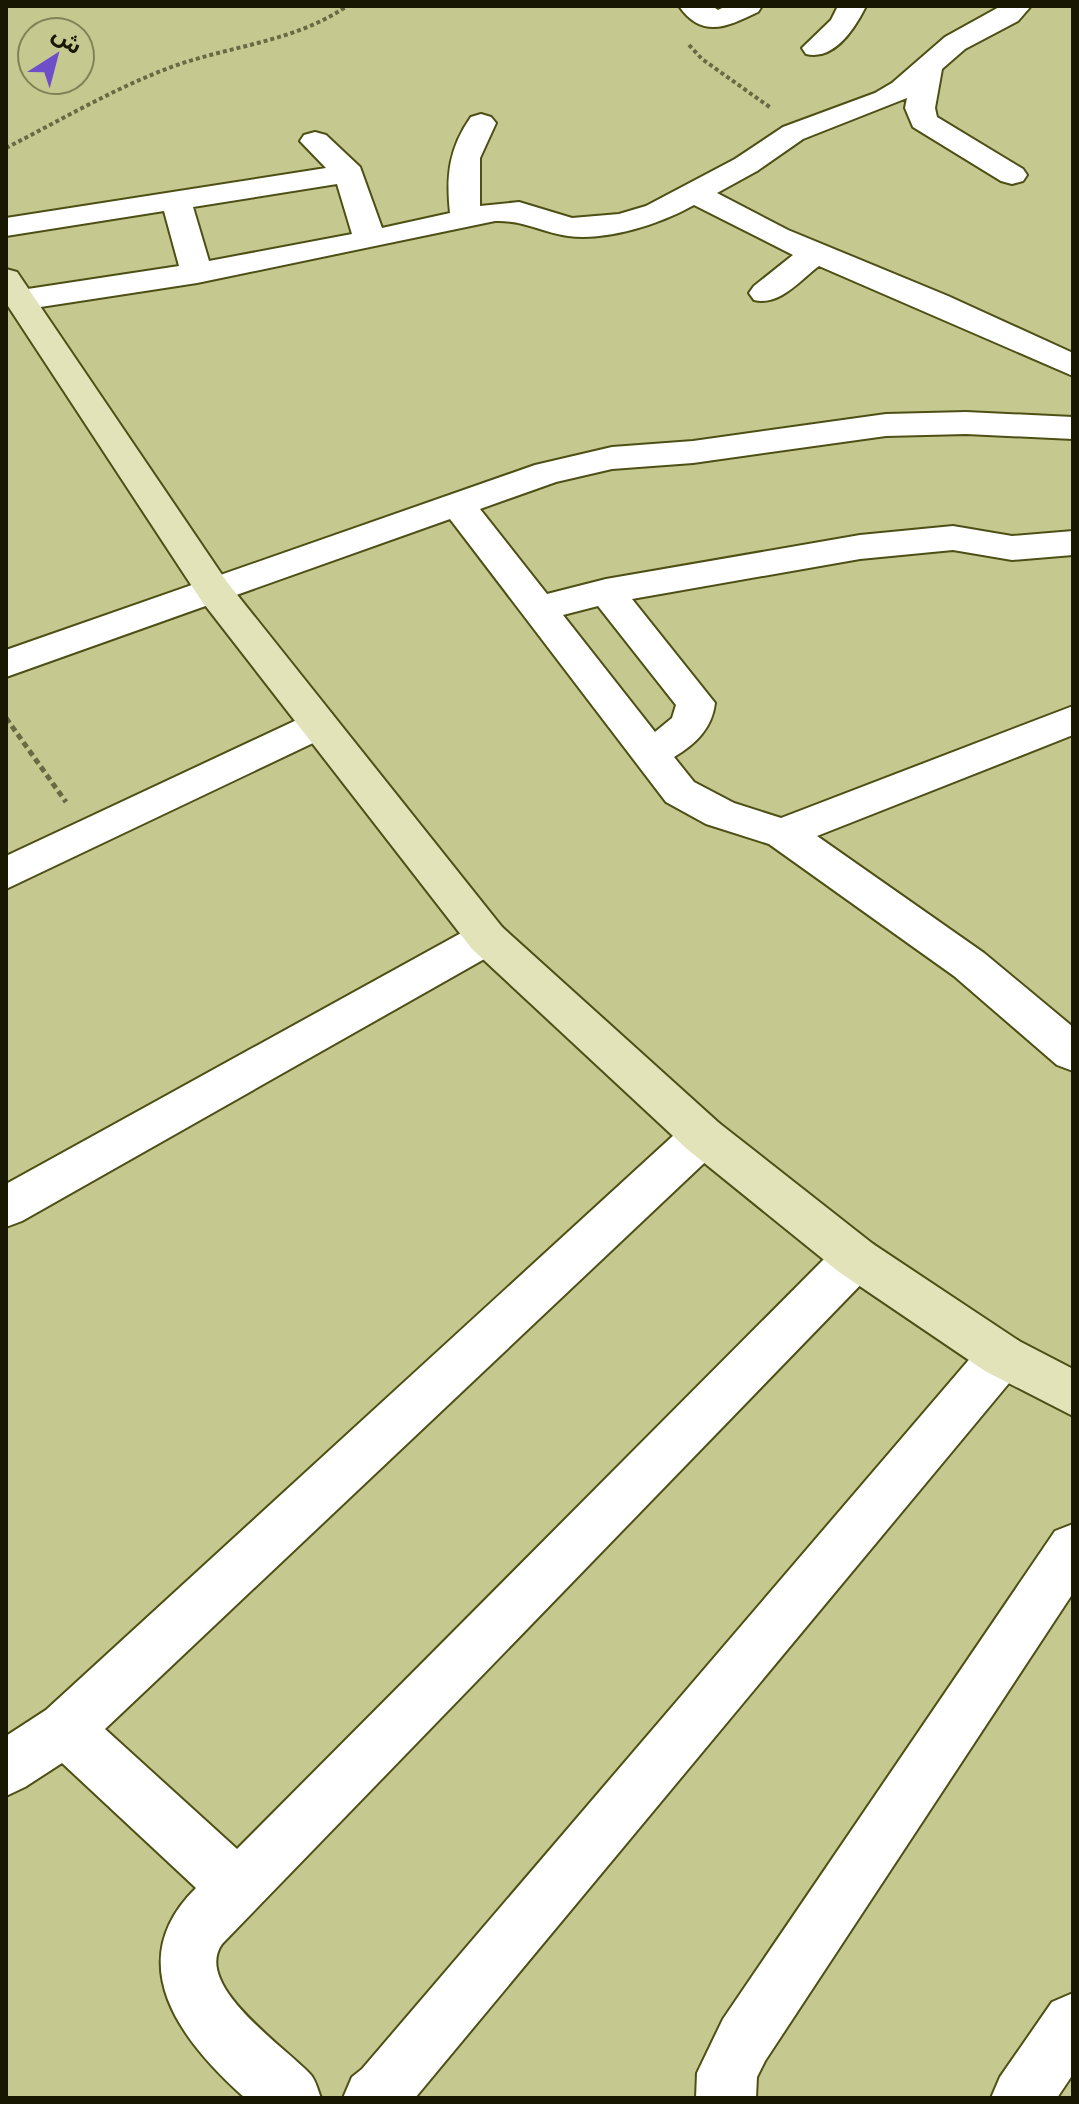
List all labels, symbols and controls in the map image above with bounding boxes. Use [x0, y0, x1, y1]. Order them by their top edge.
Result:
north arrow [16, 16, 96, 96]
text: ش [47, 20, 88, 60]

